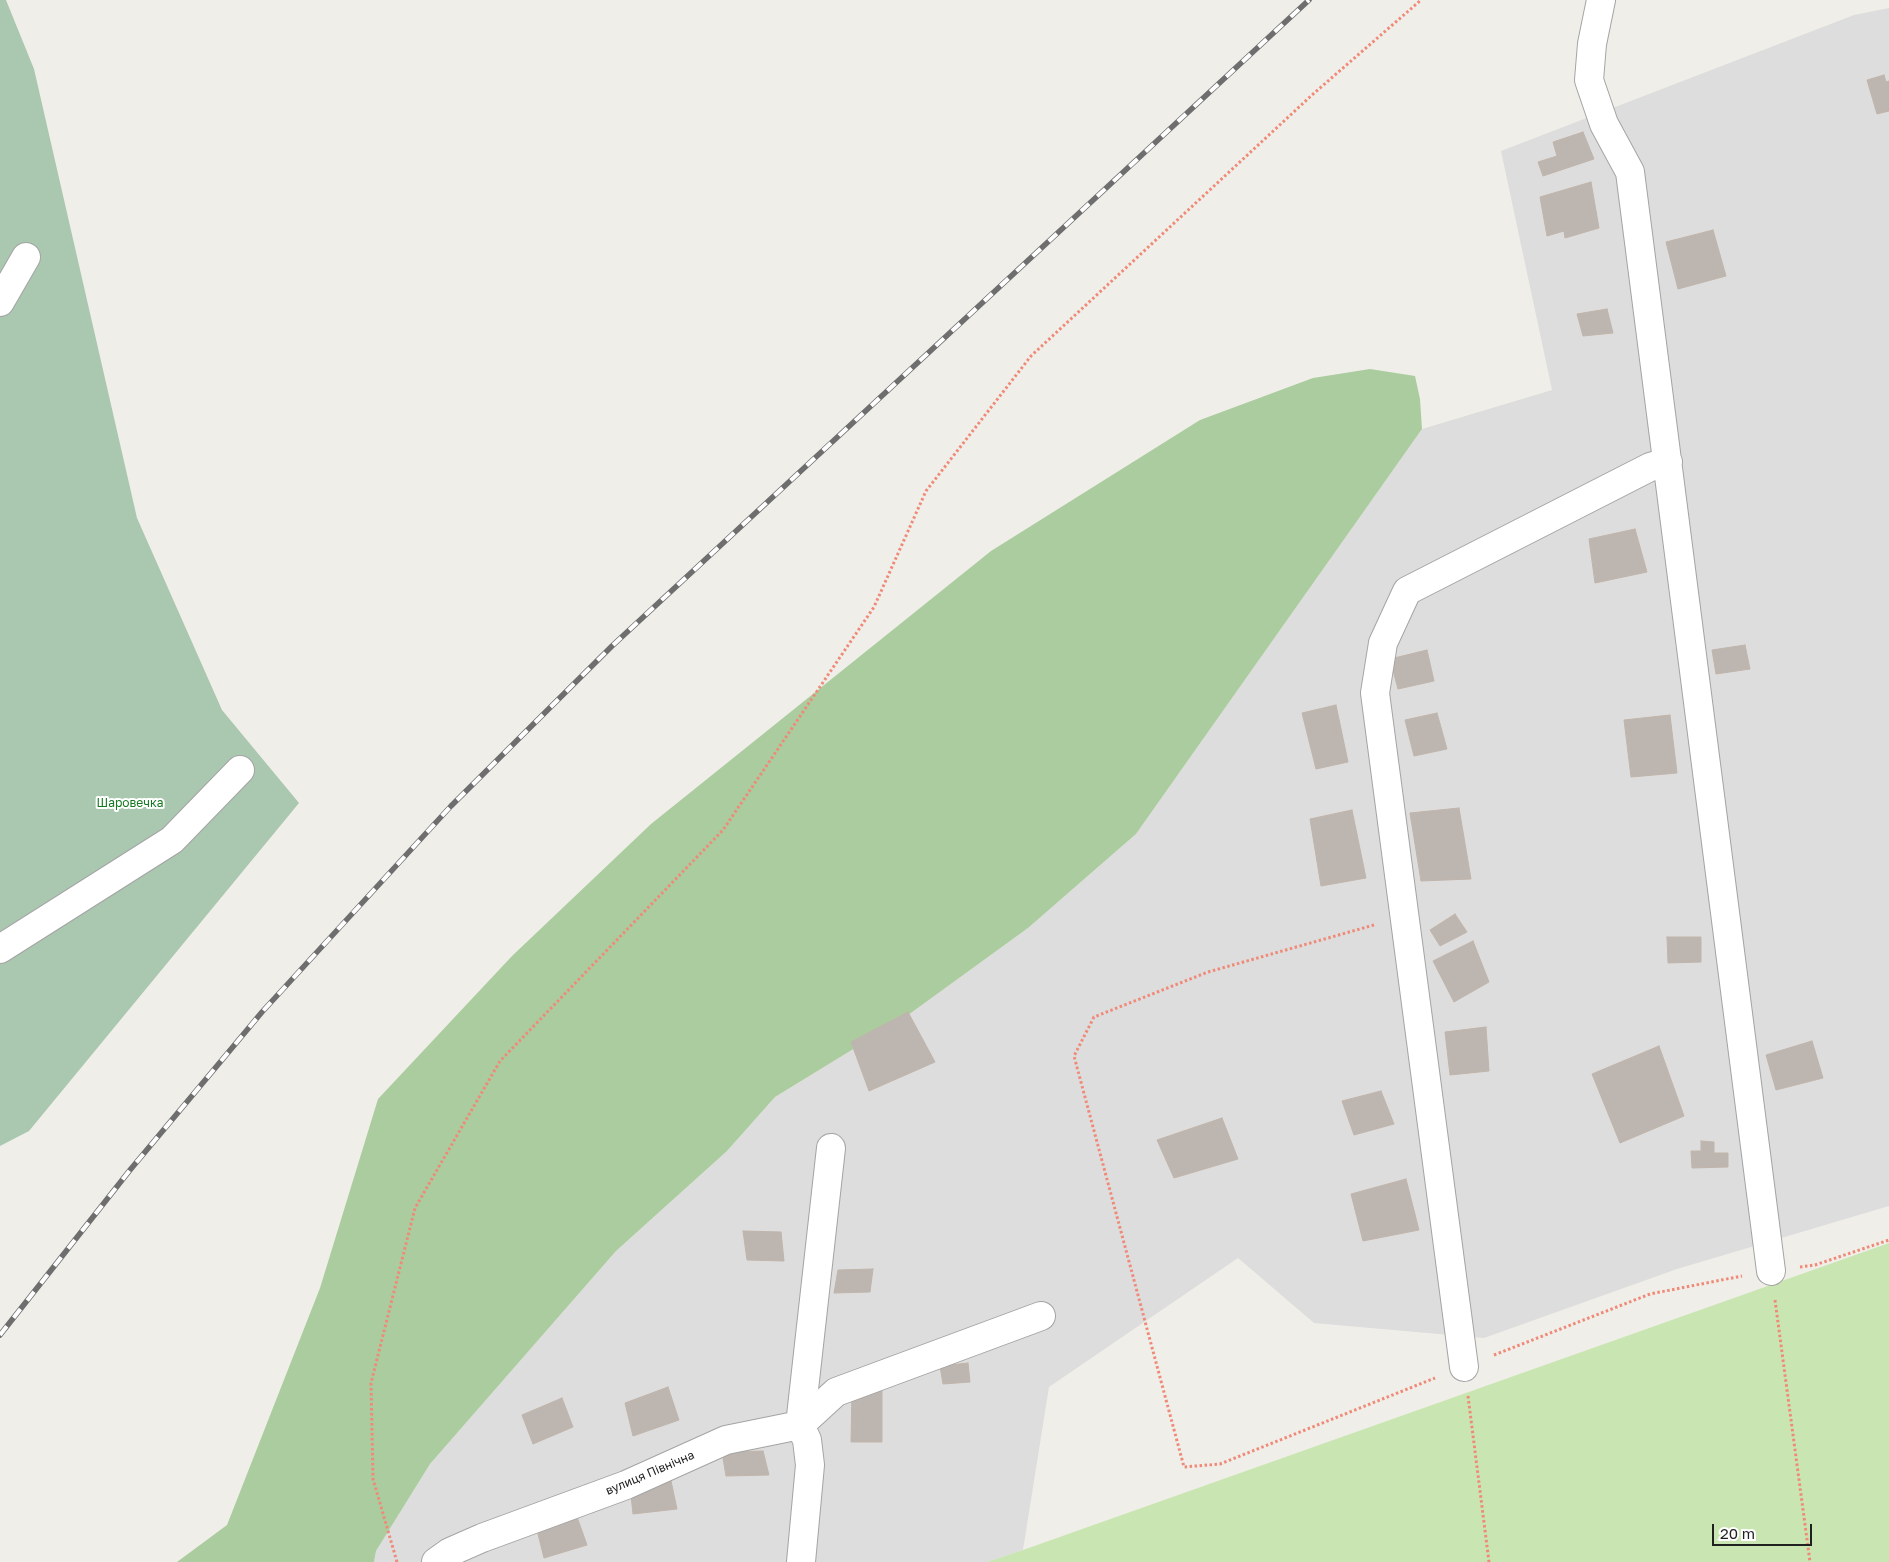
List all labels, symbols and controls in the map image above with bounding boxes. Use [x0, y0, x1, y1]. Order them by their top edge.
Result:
park label: Шаровечка [97, 796, 163, 810]
street label: вулиця Північна [603, 1448, 697, 1498]
scale bar [1714, 1514, 1814, 1546]
text: 20 m [1720, 1524, 1755, 1542]

